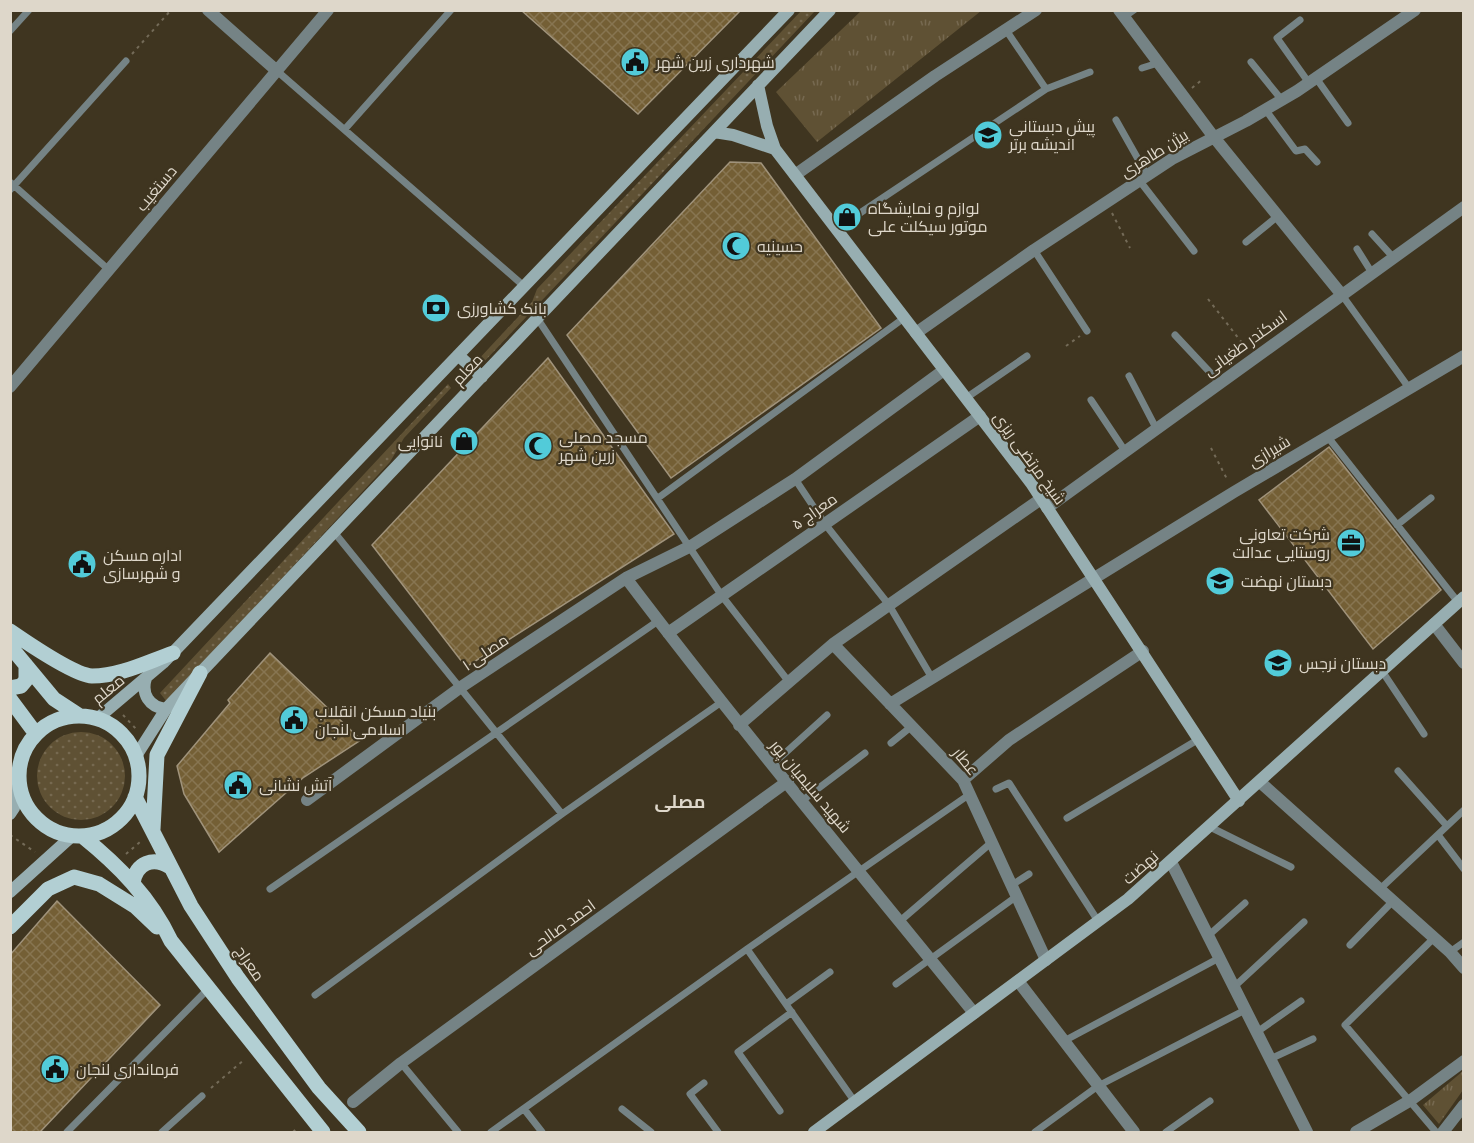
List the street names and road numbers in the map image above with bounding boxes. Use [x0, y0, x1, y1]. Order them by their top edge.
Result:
street label: بیژن طاهری [1117, 125, 1192, 183]
street label: دستغیب [132, 162, 181, 215]
street label: اسکندر طغیانی [1200, 307, 1292, 381]
street label: معلم [448, 350, 488, 390]
street label: شیخ مرتضی ریزی [988, 408, 1070, 510]
street label: شیرازی [1245, 432, 1294, 472]
street label: معراج ۵ [788, 489, 842, 536]
street label: مصلی ۱ [459, 630, 513, 676]
street label: معلم [88, 671, 130, 710]
street label: شهید سلیمیان پور [764, 735, 855, 838]
street label: عطار [948, 743, 983, 779]
street label: نهضت [1118, 847, 1163, 889]
street label: احمد صالحی [521, 896, 600, 960]
street label: معراج [229, 942, 268, 986]

